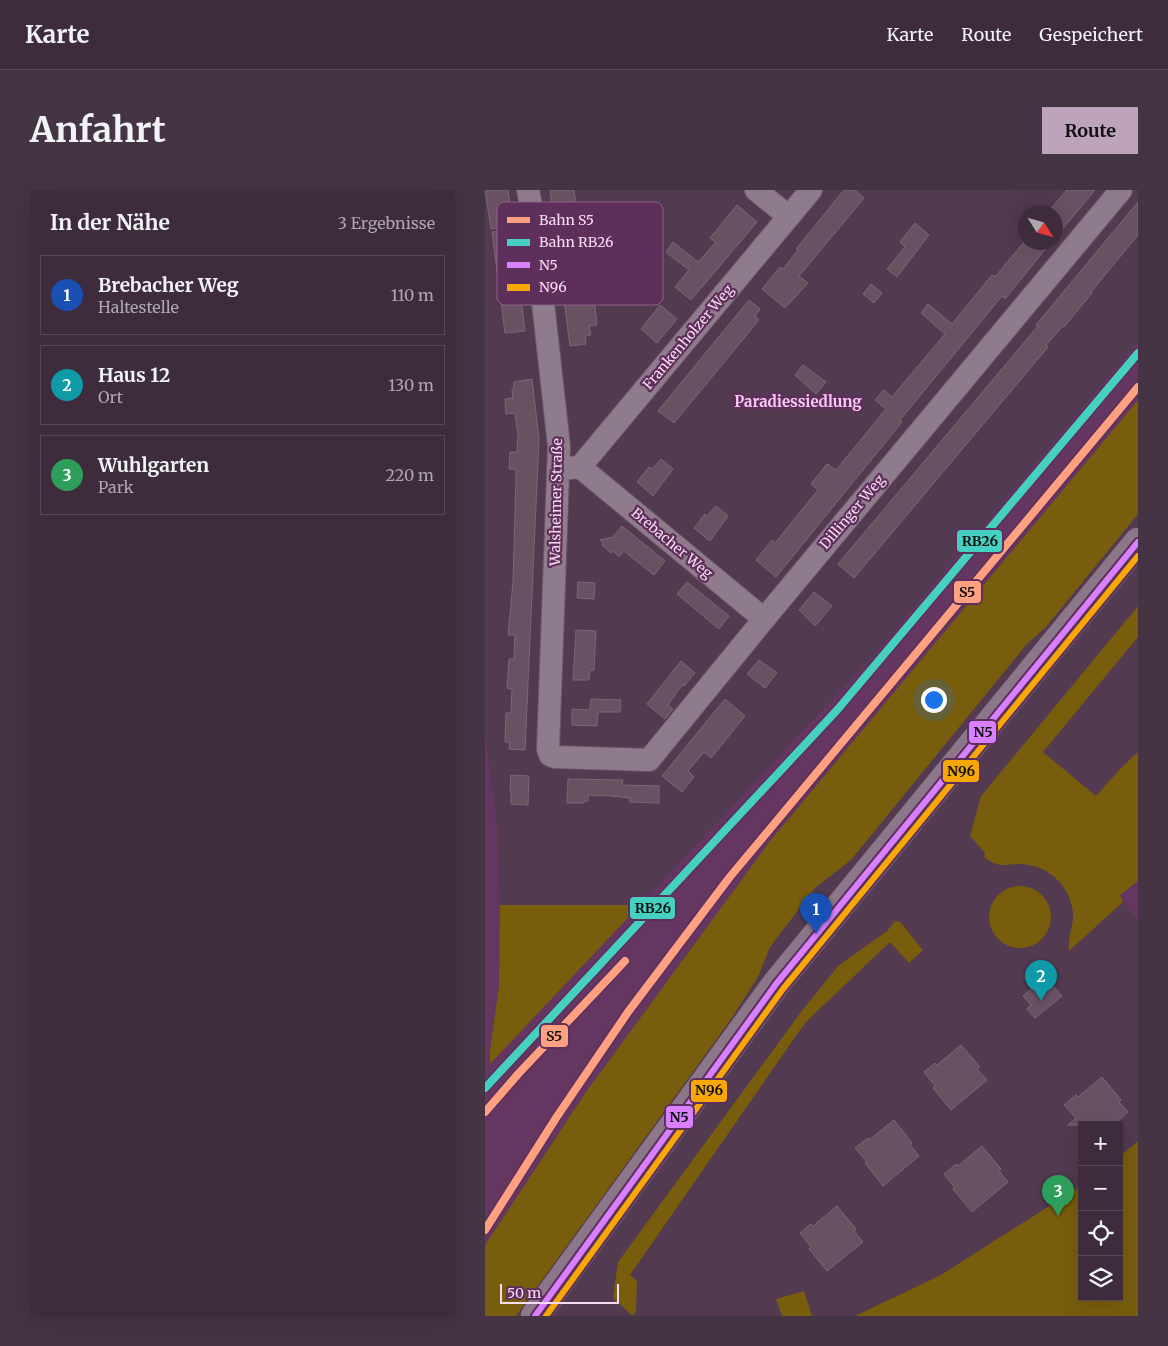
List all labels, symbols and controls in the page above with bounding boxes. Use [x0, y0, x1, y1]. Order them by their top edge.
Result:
text: Karte [25, 19, 90, 50]
text: Karte [887, 23, 933, 46]
text: Route [961, 23, 1011, 46]
text: Gespeichert [1039, 23, 1143, 46]
button: Route [1042, 107, 1138, 154]
text: Anfahrt [30, 108, 166, 152]
legend [497, 202, 663, 305]
north arrow [1018, 205, 1063, 250]
text: In der Nähe [50, 209, 170, 236]
text: Bahn S5 [539, 211, 594, 229]
text: 3 Ergebnisse [338, 213, 435, 233]
text: Bahn RB26 [539, 233, 614, 251]
text: N5 [539, 256, 558, 274]
text: Brebacher Weg [98, 273, 239, 297]
text: N96 [539, 278, 567, 296]
street label: Frankenholzer Weg [639, 280, 737, 393]
text: 1 [63, 285, 71, 305]
text: 110 m [391, 285, 434, 305]
text: Haltestelle [98, 297, 179, 317]
text: Haus 12 [98, 363, 170, 387]
text: 2 [62, 375, 72, 395]
text: 130 m [388, 375, 434, 395]
text: Ort [98, 387, 123, 407]
district label: Paradiessiedlung [734, 392, 862, 411]
street label: Walsheimer Straße [546, 438, 566, 567]
text: Wuhlgarten [98, 453, 209, 477]
text: 3 [62, 465, 72, 485]
text: 220 m [386, 465, 434, 485]
street label: Dillinger Weg [816, 471, 889, 553]
text: Park [98, 477, 134, 497]
street label: Brebacher Weg [628, 504, 717, 583]
line badge: RB26 [956, 529, 1003, 553]
text: RB26 [962, 532, 999, 550]
line badge: S5 [953, 580, 982, 604]
text: S5 [959, 583, 975, 601]
your location [921, 687, 947, 713]
line badge: N5 [968, 720, 997, 744]
text: N5 [973, 723, 993, 741]
line badge: N96 [942, 759, 980, 783]
text: N96 [947, 762, 976, 780]
pin: 1 [800, 893, 832, 934]
line badge: RB26 [629, 896, 676, 920]
text: RB26 [635, 899, 672, 917]
pin: 2 [1025, 960, 1057, 1001]
line badge: S5 [540, 1024, 569, 1048]
text: S5 [546, 1027, 562, 1045]
line badge: N96 [690, 1079, 728, 1103]
text: N96 [695, 1081, 724, 1099]
line badge: N5 [665, 1105, 694, 1129]
text: N5 [669, 1108, 689, 1126]
map controls [1078, 1121, 1123, 1301]
button: + [1078, 1121, 1123, 1166]
button: − [1078, 1166, 1123, 1211]
pin: 3 [1042, 1175, 1074, 1216]
button: locate [1078, 1211, 1123, 1256]
button: layers [1078, 1256, 1123, 1301]
scale bar [500, 1281, 619, 1304]
text: 50 m [507, 1284, 541, 1302]

